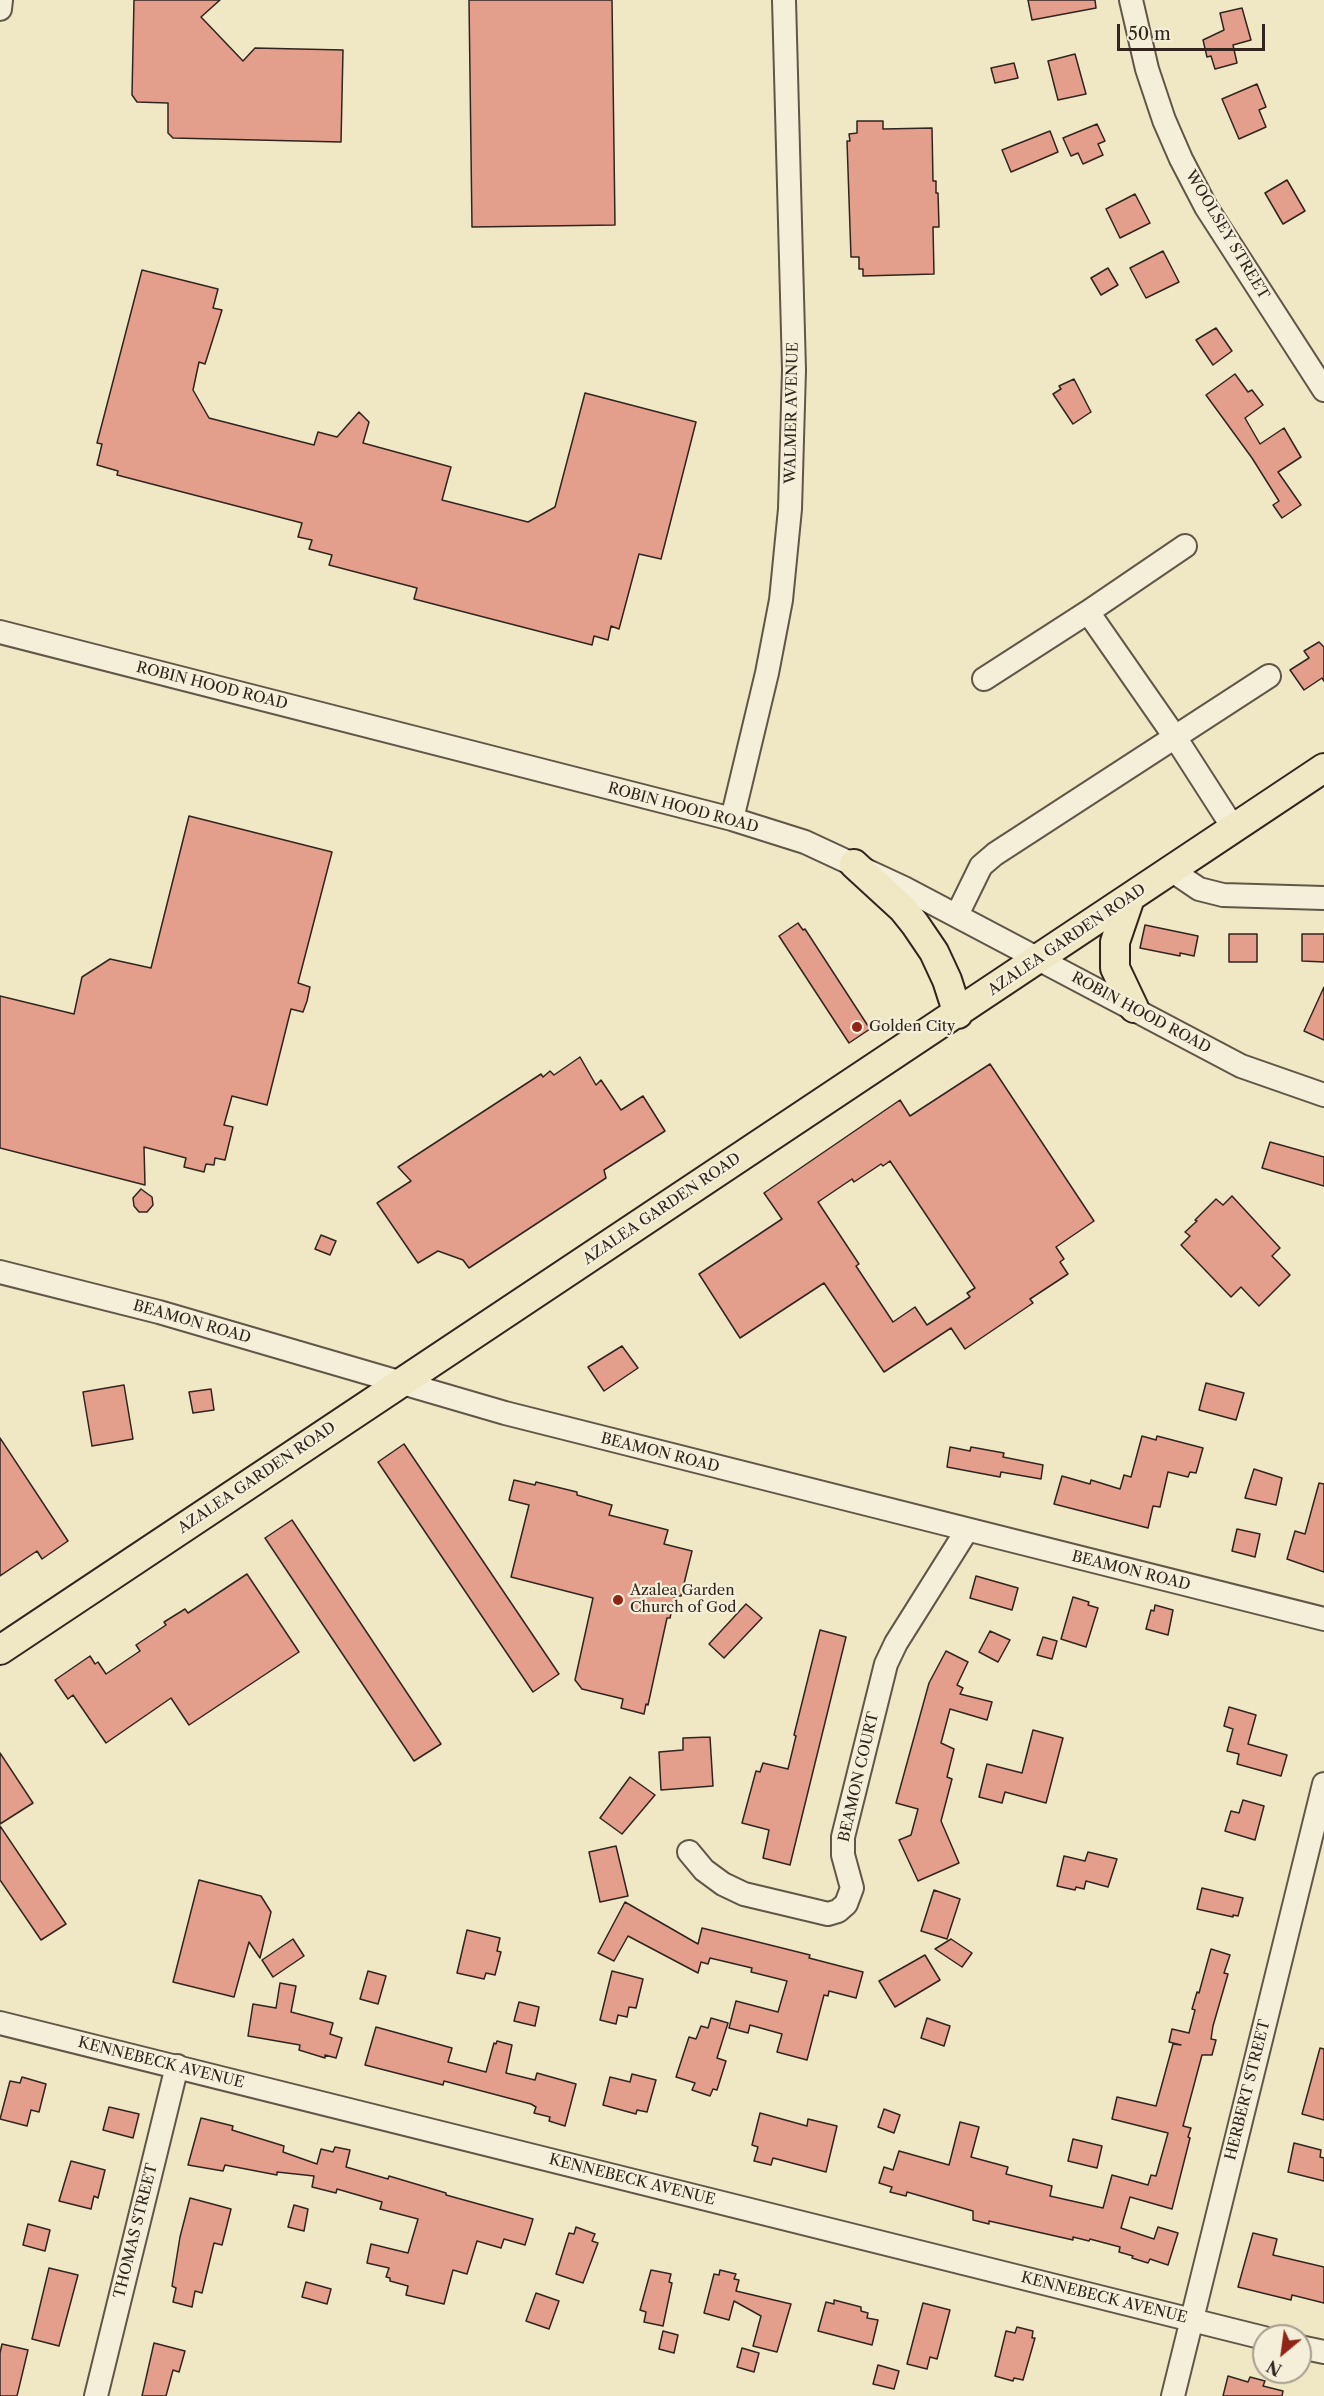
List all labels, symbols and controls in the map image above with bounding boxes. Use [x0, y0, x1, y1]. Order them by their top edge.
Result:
scale bar [1120, 12, 1268, 50]
text: 50 m [1128, 23, 1171, 45]
street label: WOOLSEY STREET [1181, 167, 1273, 303]
street label: WALMER AVENUE [782, 342, 802, 484]
street label: ROBIN HOOD ROAD [134, 658, 290, 714]
street label: ROBIN HOOD ROAD [606, 779, 760, 837]
street label: AZALEA GARDEN ROAD [985, 880, 1149, 1000]
street label: ROBIN HOOD ROAD [1068, 969, 1214, 1057]
place label: Golden City [869, 1018, 955, 1036]
marker: Golden City [850, 1020, 864, 1034]
street label: AZALEA GARDEN ROAD [580, 1149, 744, 1269]
street label: BEAMON ROAD [131, 1297, 253, 1347]
street label: AZALEA GARDEN ROAD [175, 1418, 339, 1538]
street label: BEAMON ROAD [599, 1430, 721, 1476]
street label: BEAMON ROAD [1070, 1548, 1192, 1594]
place label: Azalea Garden Church of God [630, 1582, 736, 1617]
marker: Azalea Garden Church of God [611, 1593, 625, 1607]
street label: BEAMON COURT [835, 1710, 883, 1844]
street label: HERBERT STREET [1222, 2018, 1274, 2162]
street label: KENNEBECK AVENUE [76, 2034, 246, 2092]
street label: KENNEBECK AVENUE [547, 2151, 717, 2209]
street label: THOMAS STREET [111, 2162, 161, 2300]
street label: KENNEBECK AVENUE [1019, 2269, 1189, 2327]
north arrow [1252, 2324, 1312, 2384]
text: N [1263, 2356, 1285, 2380]

